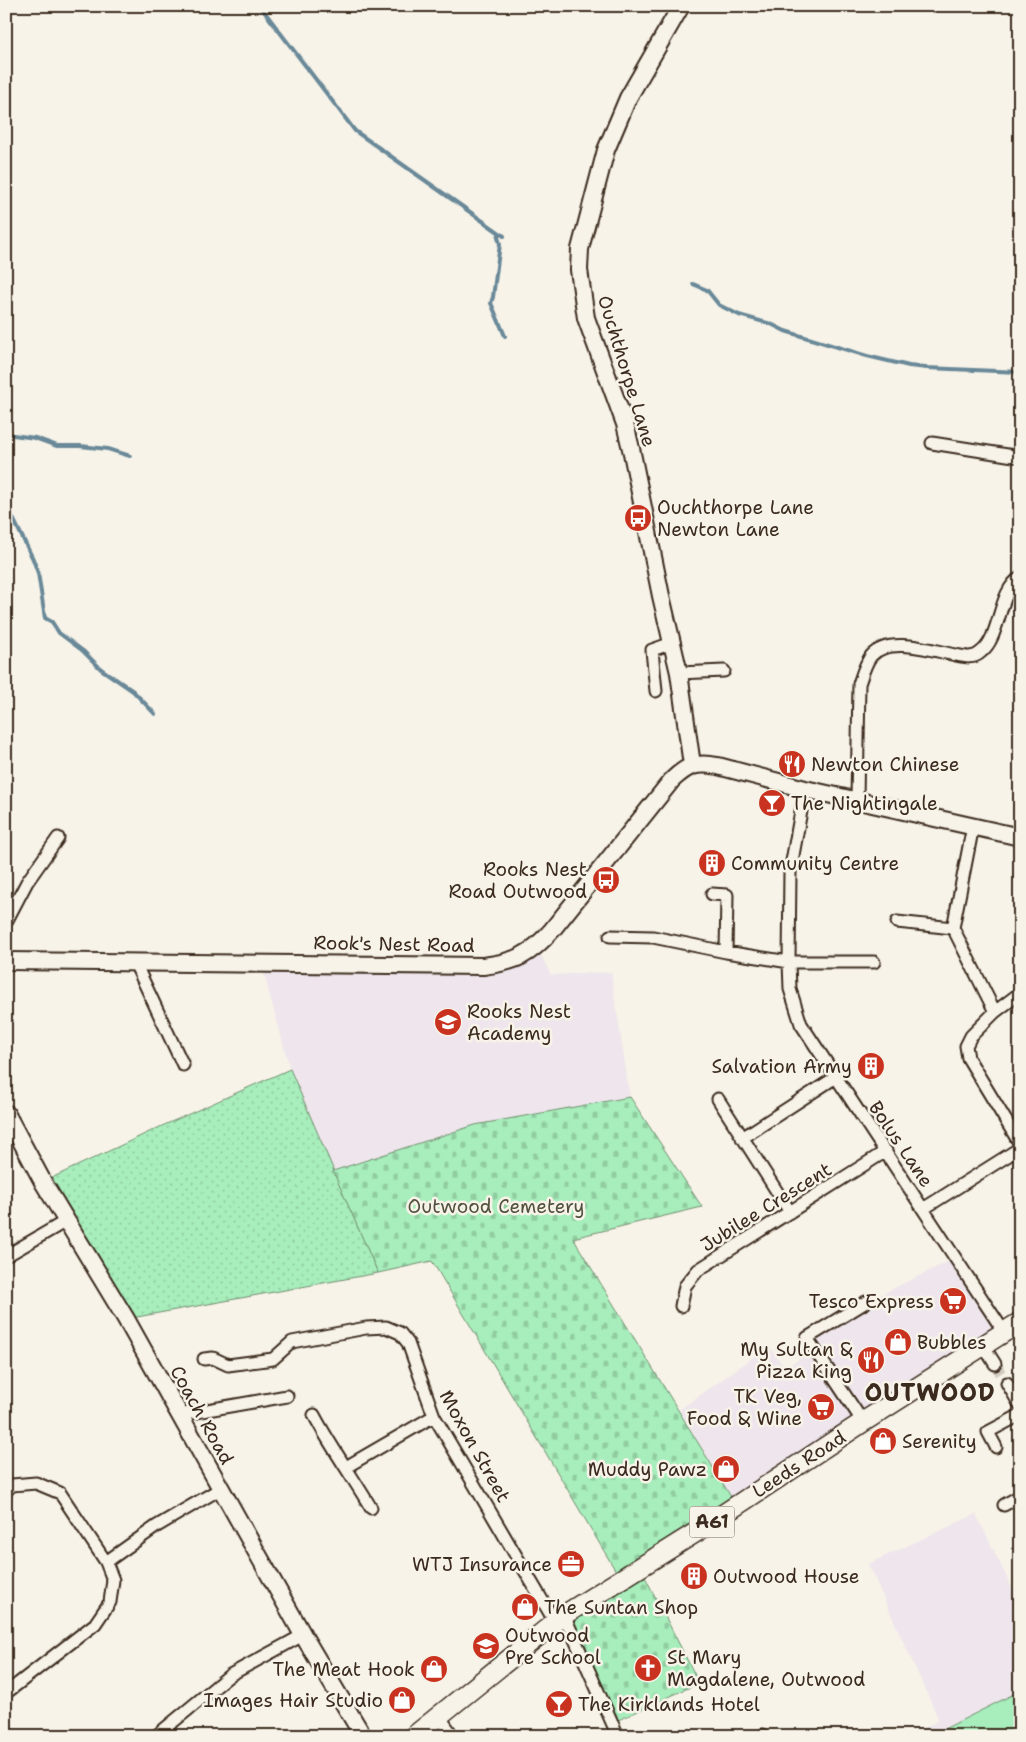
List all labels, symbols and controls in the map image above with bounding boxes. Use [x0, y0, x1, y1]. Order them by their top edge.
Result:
street label: Ouchthorpe Lane [592, 292, 662, 450]
place label: Ouchthorpe Lane Newton Lane [657, 495, 814, 542]
bus stop icon: Ouchthorpe Lane Newton Lane [623, 503, 653, 533]
restaurant icon: Newton Chinese [777, 749, 807, 779]
place label: Newton Chinese [811, 752, 960, 777]
bar icon: The Nightingale [757, 788, 787, 818]
place label: The Nightingale [791, 791, 938, 816]
building icon: Community Centre [697, 848, 727, 878]
place label: Community Centre [731, 851, 899, 876]
place label: Rooks Nest Road Outwood [449, 857, 587, 904]
bus stop icon: Rooks Nest Road Outwood [591, 865, 621, 895]
street label: Rook's Nest Road [313, 930, 475, 958]
place label: Rooks Nest Academy [467, 999, 571, 1046]
school or university icon: Rooks Nest Academy [433, 1007, 463, 1037]
building icon: Salvation Army [856, 1051, 886, 1081]
place label: Salvation Army [712, 1054, 852, 1079]
street label: Bolus Lane [863, 1096, 939, 1192]
street label: Jubilee Crescent [696, 1157, 836, 1257]
park label: Outwood Cemetery [408, 1194, 584, 1219]
supermarket icon: Tesco Express [938, 1286, 968, 1316]
place label: Tesco Express [809, 1289, 934, 1314]
shop icon: Bubbles [883, 1327, 913, 1357]
place label: Bubbles [917, 1330, 987, 1355]
place label: My Sultan & Pizza King [740, 1337, 853, 1384]
restaurant icon: My Sultan & Pizza King [856, 1345, 886, 1375]
street label: Coach Road [164, 1361, 240, 1469]
district label: OUTWOOD [864, 1377, 996, 1409]
place label: TK Veg, Food & Wine [687, 1384, 802, 1431]
street label: Moxon Street [434, 1385, 516, 1507]
supermarket icon: TK Veg, Food & Wine [806, 1392, 836, 1422]
street label: Leeds Road [747, 1424, 851, 1504]
shop icon: Serenity [868, 1426, 898, 1456]
place label: Serenity [902, 1429, 977, 1454]
shop icon: Muddy Pawz [711, 1454, 741, 1484]
place label: Muddy Pawz [588, 1457, 707, 1482]
road number: A61 [690, 1506, 734, 1538]
office icon: WTJ Insurance [556, 1549, 586, 1579]
place label: WTJ Insurance [412, 1552, 552, 1577]
building icon: Outwood House [679, 1561, 709, 1591]
place label: Outwood House [713, 1564, 860, 1589]
shop icon: The Suntan Shop [510, 1592, 540, 1622]
place label: The Suntan Shop [544, 1595, 698, 1620]
place label: Outwood Pre School [505, 1623, 601, 1670]
school or university icon: Outwood Pre School [471, 1631, 501, 1661]
place label: St Mary Magdalene, Outwood [667, 1645, 865, 1692]
church icon: St Mary Magdalene, Outwood [633, 1653, 663, 1683]
shop icon: The Meat Hook [419, 1654, 449, 1684]
place label: The Meat Hook [273, 1657, 415, 1682]
shop icon: Images Hair Studio [387, 1685, 417, 1715]
place label: Images Hair Studio [204, 1688, 383, 1713]
bar icon: The Kirklands Hotel [544, 1689, 574, 1719]
place label: The Kirklands Hotel [578, 1692, 760, 1717]

